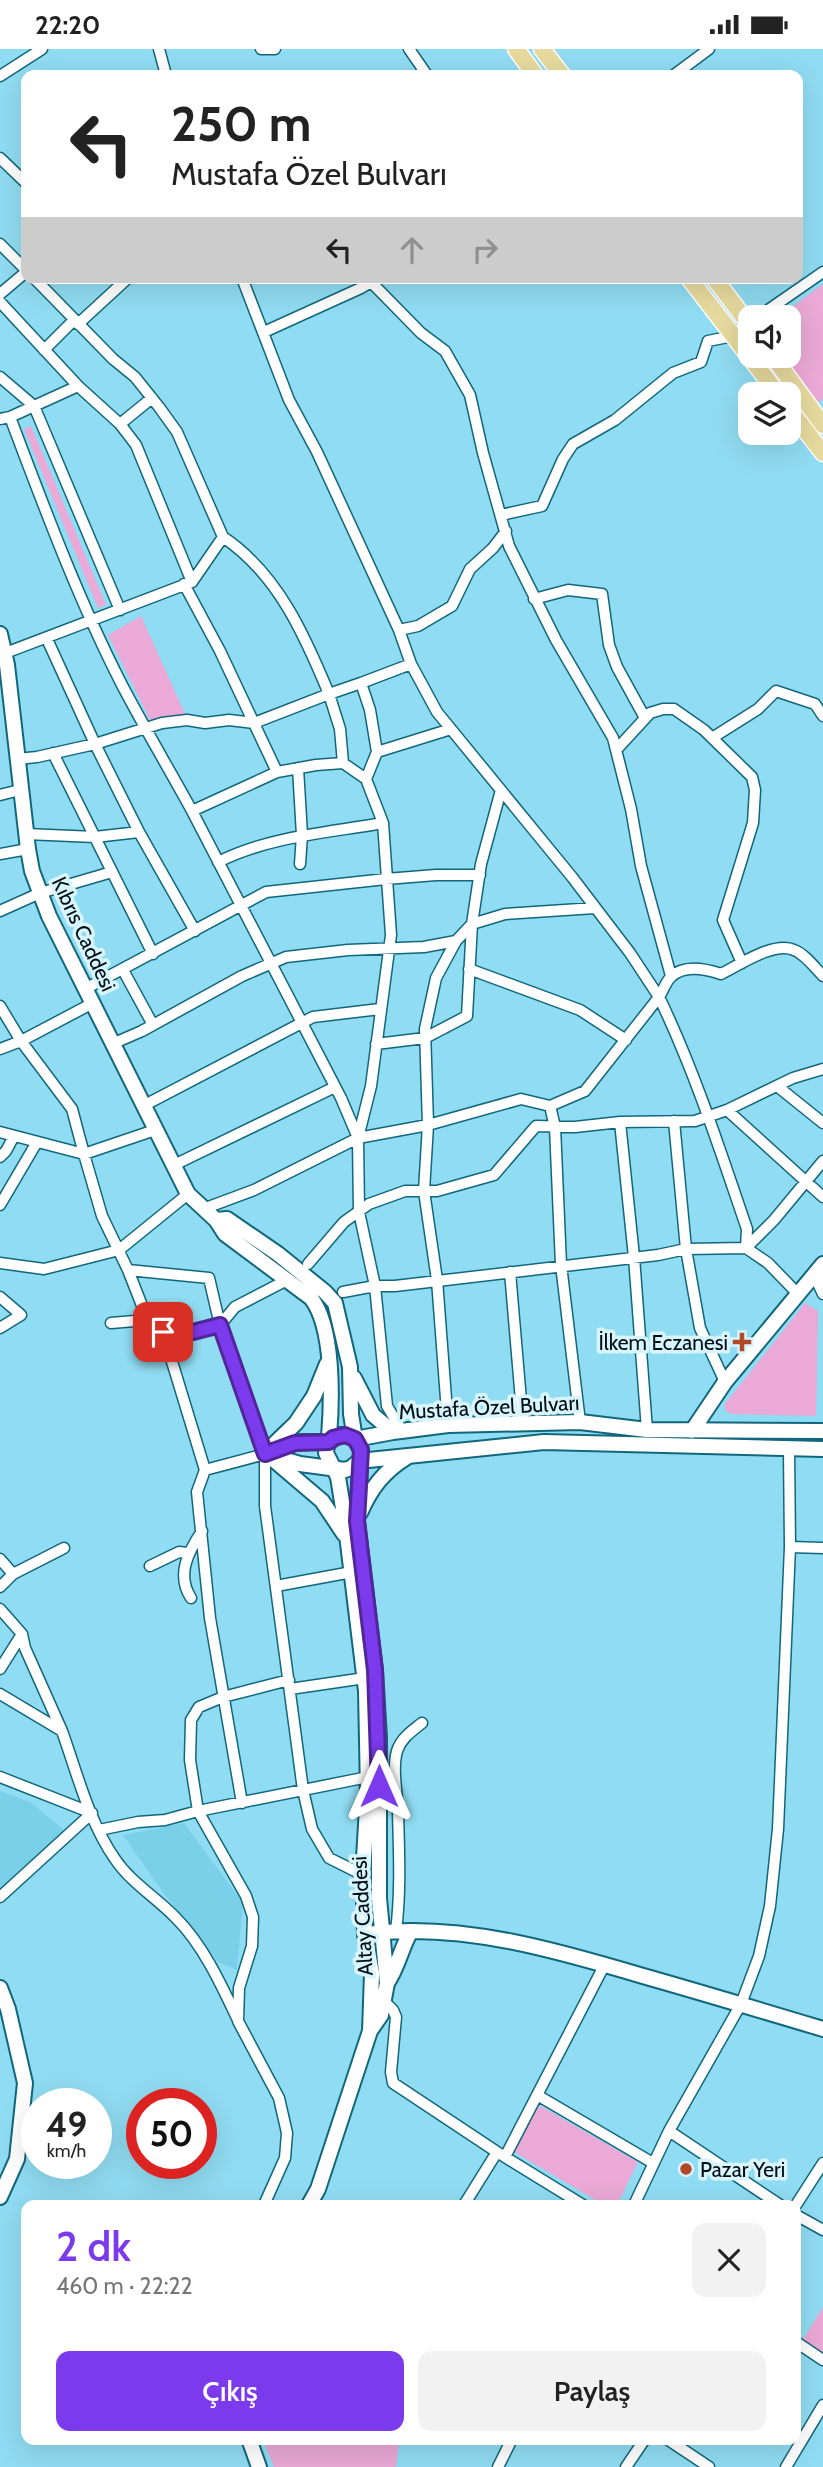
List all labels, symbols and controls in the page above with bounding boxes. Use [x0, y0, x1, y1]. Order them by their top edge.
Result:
text: 22:20 [35, 9, 100, 41]
text: 250 m [171, 94, 311, 153]
icon: left [56, 98, 147, 189]
text: Mustafa Özel Bulvarı [171, 154, 447, 193]
icon: left [320, 231, 358, 269]
icon: ahead [393, 231, 431, 269]
icon: right [466, 231, 504, 269]
map controls [738, 305, 801, 445]
button: sound [738, 305, 801, 368]
button: layers [738, 382, 801, 445]
street label: Kıbrıs Caddesi [47, 873, 121, 995]
pin [133, 1302, 193, 1362]
icon: arrive [144, 1313, 182, 1351]
place label: İlkem Eczanesi [598, 1330, 728, 1355]
marker: İlkem Eczanesi [734, 1334, 750, 1350]
street label: Mustafa Özel Bulvarı [398, 1390, 580, 1424]
position arrow [342, 1749, 416, 1823]
street label: Altay Caddesi [346, 1855, 378, 1977]
speed limit sign: 50 [126, 2088, 217, 2179]
text: 49 [46, 2103, 87, 2146]
text: km/h [47, 2140, 86, 2162]
place label: Pazar Yeri [700, 2157, 785, 2182]
marker: Pazar Yeri [678, 2161, 694, 2177]
text: 2 dk [56, 2220, 131, 2272]
button: close [692, 2223, 766, 2297]
text: 460 m · 22:22 [56, 2272, 193, 2300]
button: Çıkış [56, 2351, 404, 2431]
button: Paylaş [418, 2351, 766, 2431]

